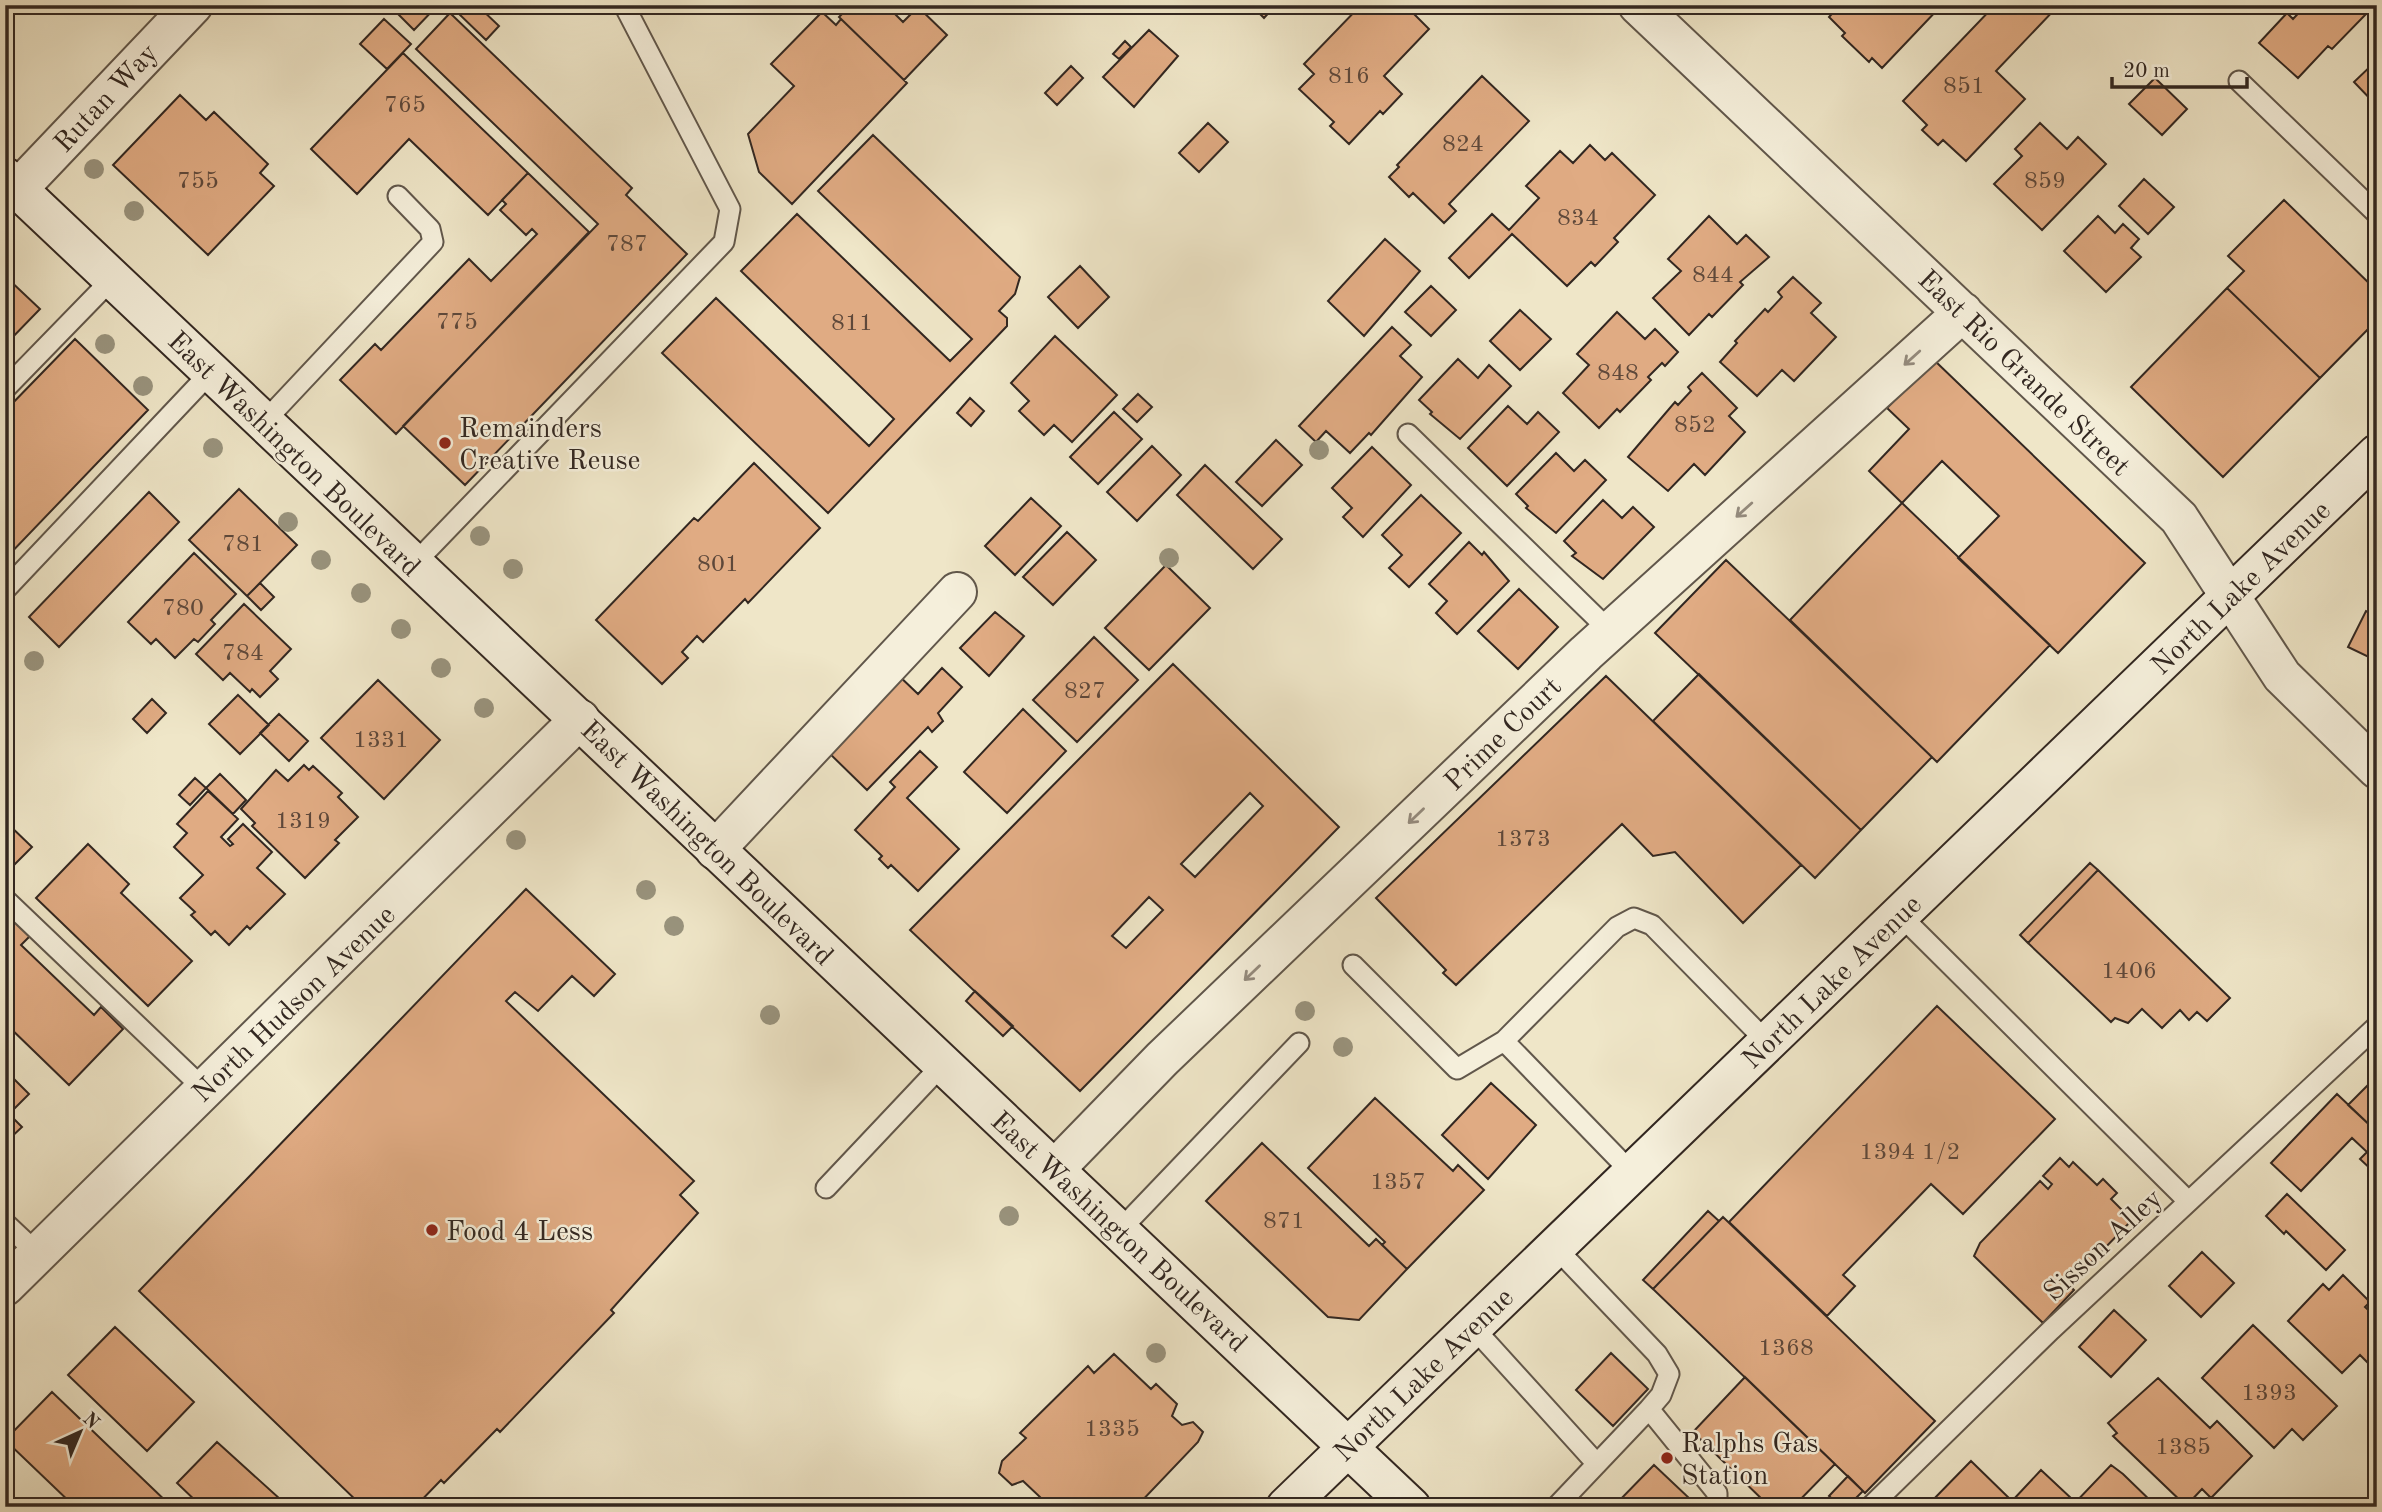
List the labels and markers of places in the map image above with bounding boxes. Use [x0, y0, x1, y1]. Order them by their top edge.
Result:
place label: Remainders Creative Reuse [459, 416, 640, 476]
marker: Remainders Creative Reuse [437, 435, 453, 451]
place label: Food 4 Less [446, 1219, 593, 1247]
marker: Food 4 Less [424, 1222, 440, 1238]
place label: Ralphs Gas Station [1681, 1431, 1818, 1491]
marker: Ralphs Gas Station [1659, 1450, 1675, 1466]

